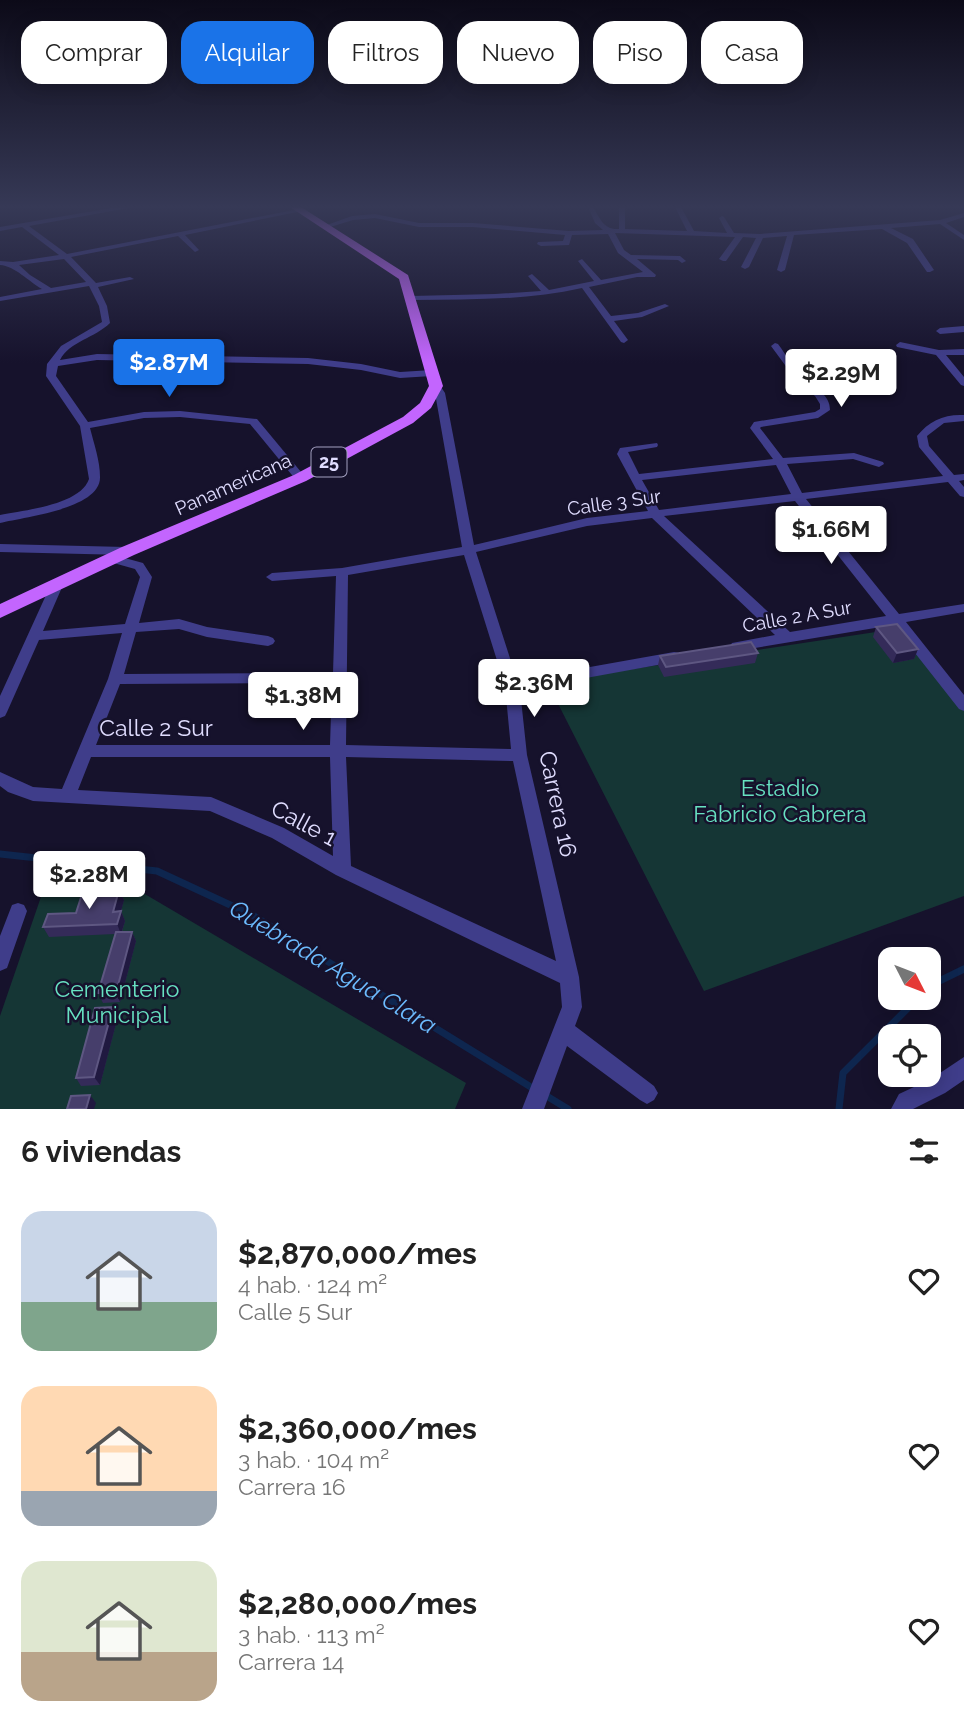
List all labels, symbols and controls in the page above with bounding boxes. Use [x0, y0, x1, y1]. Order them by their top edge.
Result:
chip: Comprar [21, 21, 167, 84]
chip: Alquilar [181, 21, 314, 84]
chip: Filtros [328, 21, 443, 84]
chip: Nuevo [457, 21, 579, 84]
chip: Piso [593, 21, 687, 84]
chip: Casa [701, 21, 803, 84]
pin: $2.87M [112, 340, 226, 399]
text: $2.87M [129, 348, 209, 375]
pin: $2.29M [784, 350, 898, 409]
text: $2.29M [801, 358, 881, 385]
road number: 25 [312, 448, 346, 476]
street label: Panamericana [171, 449, 295, 519]
street label: Calle 3 Sur [566, 485, 663, 519]
pin: $1.66M [774, 506, 888, 566]
text: $1.66M [792, 515, 870, 542]
street label: Calle 2 A Sur [741, 596, 854, 636]
pin: $2.36M [477, 660, 591, 719]
text: $2.36M [494, 668, 574, 695]
pin: $1.38M [246, 672, 360, 732]
text: $1.38M [264, 681, 342, 708]
street label: Calle 2 Sur [99, 714, 213, 741]
street label: Carrera 16 [534, 748, 583, 859]
park label: Estadio Fabricio Cabrera [693, 774, 867, 827]
street label: Calle 1 [267, 794, 342, 851]
pin: $2.28M [32, 852, 146, 911]
text: $2.28M [49, 860, 129, 887]
water label: Quebrada Agua Clara [224, 893, 442, 1040]
north arrow [878, 947, 942, 1010]
map controls [878, 947, 941, 1087]
park label: Cementerio Municipal [55, 975, 180, 1028]
button: locate [878, 1024, 941, 1087]
icon: filters [905, 1132, 943, 1170]
text: 6 viviendas [21, 1134, 181, 1169]
text: $2,870,000/mes [238, 1236, 477, 1271]
icon: home [77, 1239, 161, 1323]
icon: heart [905, 1262, 943, 1300]
text: 4 hab. · 124 m² [238, 1271, 387, 1298]
text: Calle 5 Sur [238, 1298, 352, 1325]
text: $2,360,000/mes [238, 1411, 477, 1446]
icon: home [77, 1414, 161, 1498]
icon: heart [905, 1437, 943, 1475]
text: 3 hab. · 104 m² [238, 1446, 389, 1473]
text: Carrera 16 [238, 1473, 346, 1500]
text: $2,280,000/mes [238, 1586, 477, 1621]
icon: home [77, 1589, 161, 1673]
icon: heart [905, 1612, 943, 1650]
text: 3 hab. · 113 m² [238, 1621, 385, 1648]
text: Carrera 14 [238, 1648, 344, 1675]

